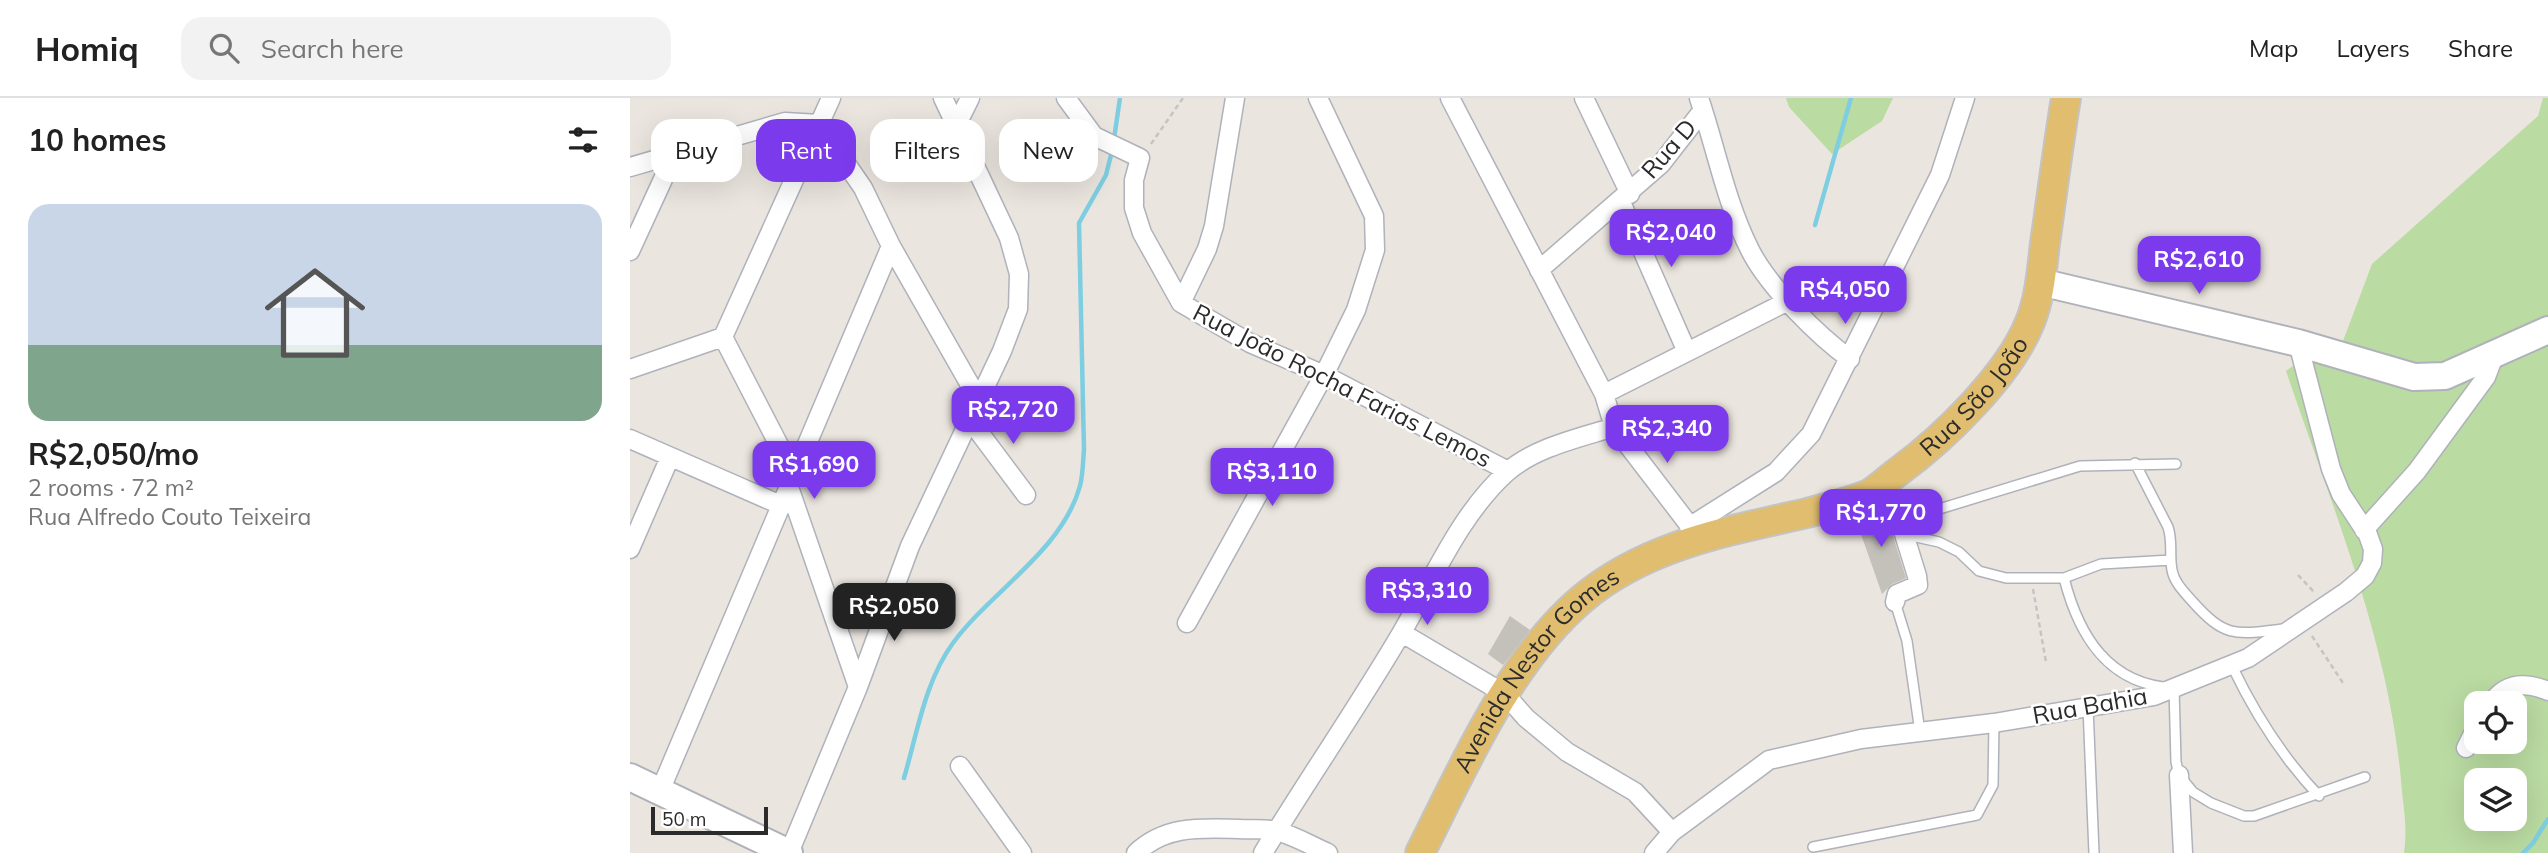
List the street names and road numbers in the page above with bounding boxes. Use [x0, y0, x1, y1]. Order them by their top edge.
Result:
street label: Rua D [1634, 112, 1702, 184]
street label: Rua João Rocha Farias Lemos [1188, 297, 1497, 474]
street label: Rua São João [1913, 331, 2034, 462]
street label: Avenida Nestor Gomes [1447, 561, 1624, 777]
street label: Rua Bahia [2030, 680, 2150, 730]

